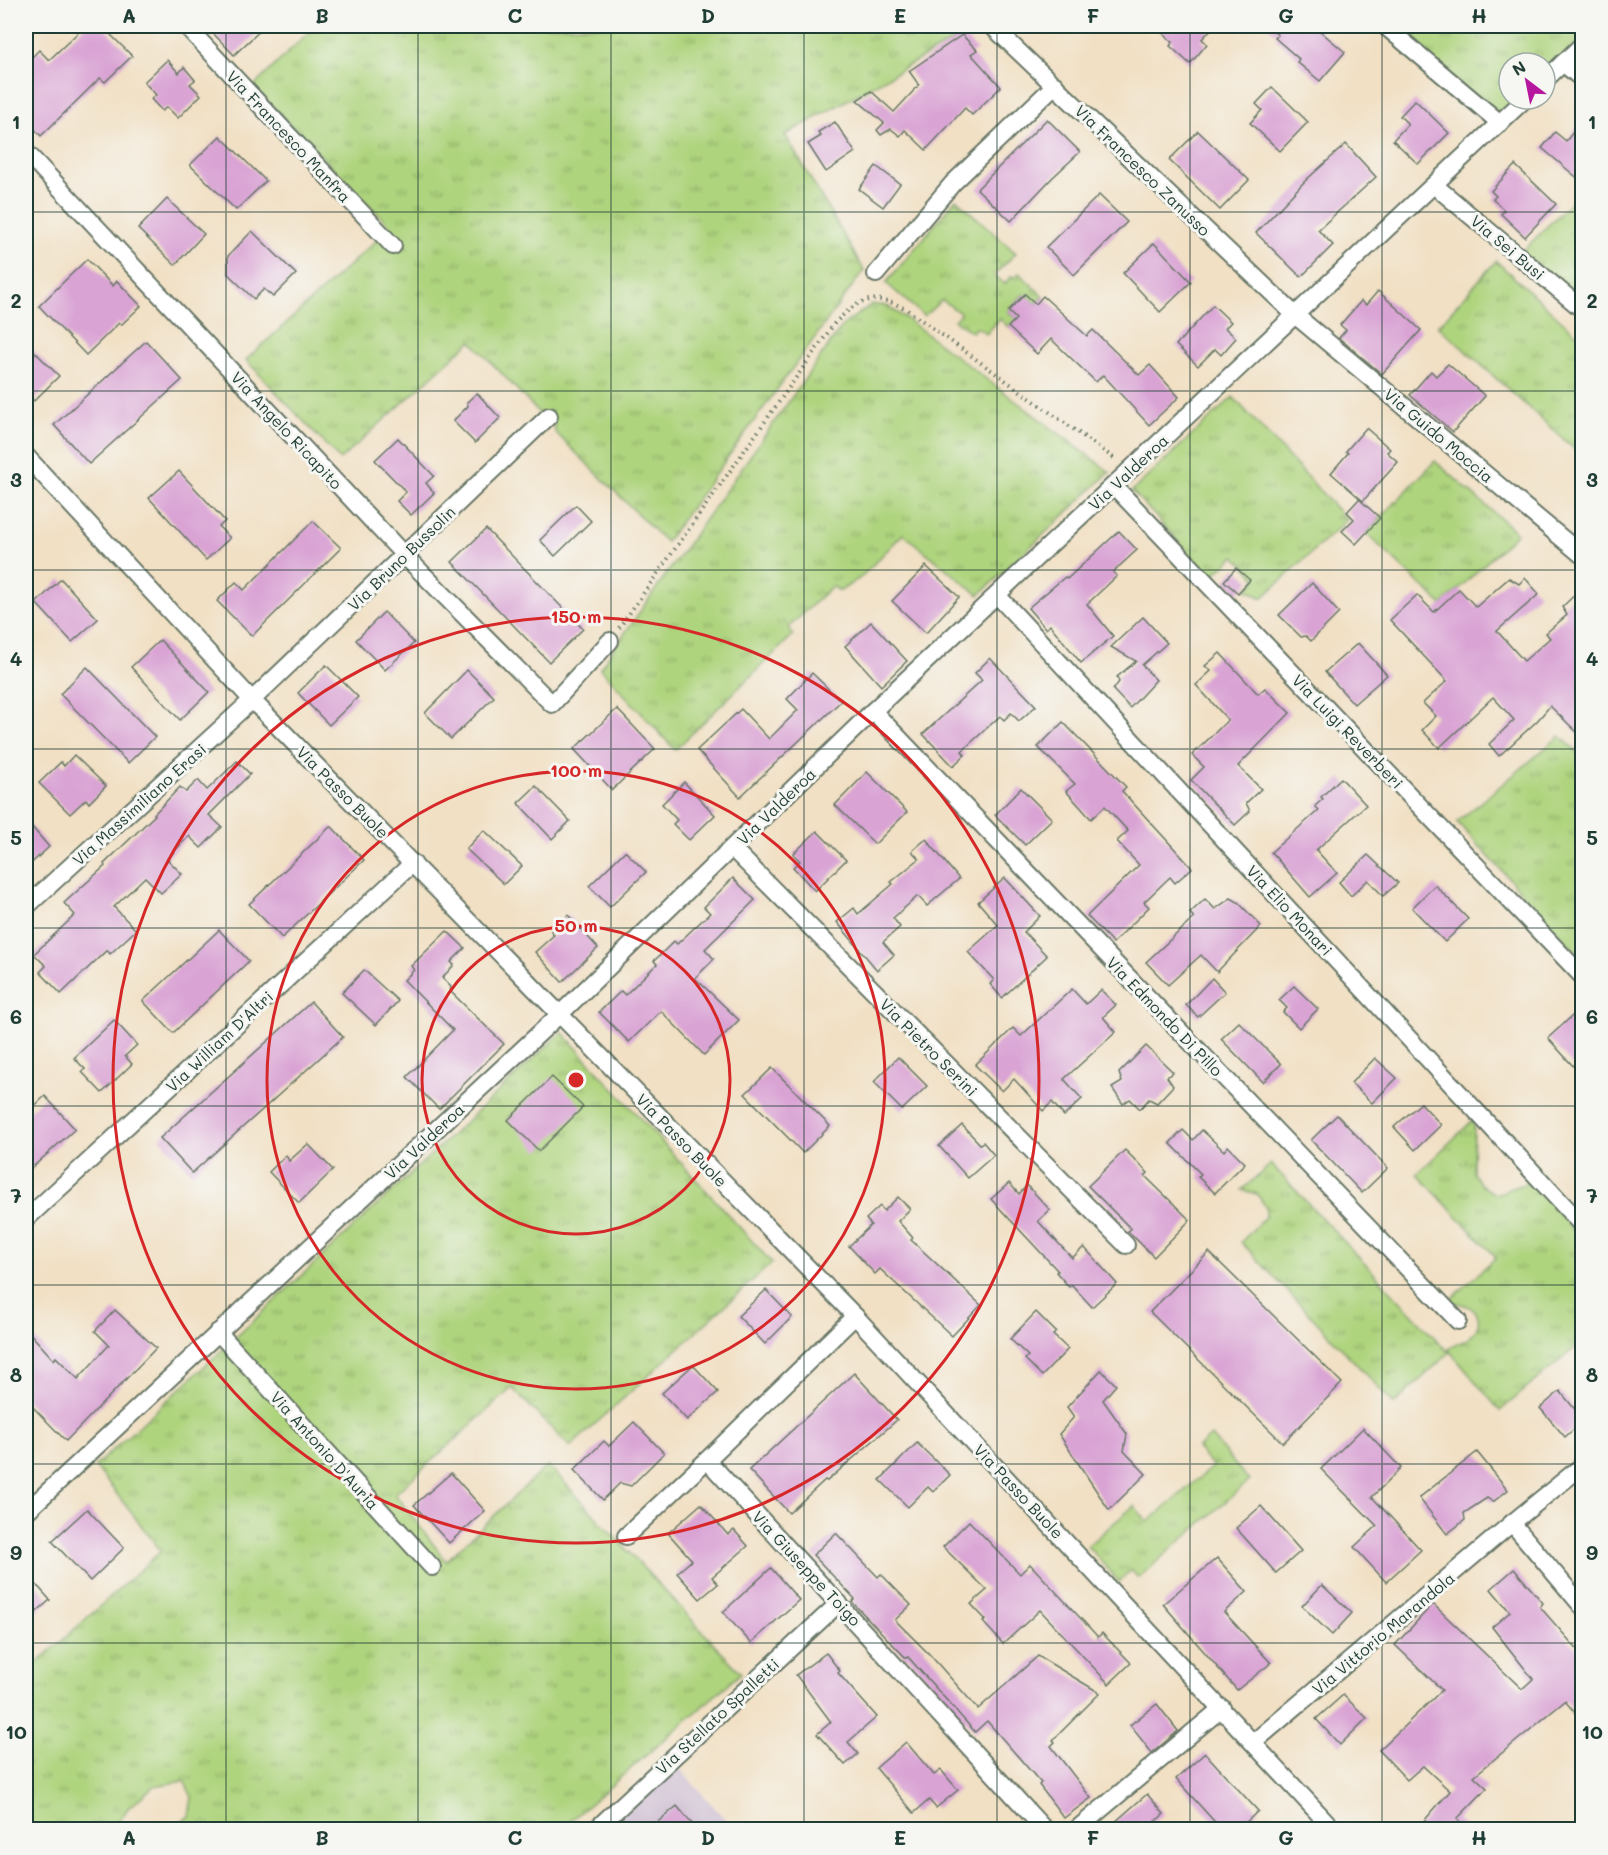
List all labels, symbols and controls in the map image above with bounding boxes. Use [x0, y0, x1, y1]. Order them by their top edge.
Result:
text: A [122, 2, 136, 28]
text: B [315, 2, 329, 28]
text: C [508, 2, 523, 28]
text: D [701, 2, 715, 28]
text: E [894, 2, 906, 28]
text: F [1087, 2, 1100, 28]
text: G [1278, 2, 1294, 28]
text: H [1471, 2, 1487, 28]
north arrow [1497, 51, 1557, 111]
text: N [1508, 56, 1530, 80]
street label: Via Francesco Manfra [222, 66, 356, 206]
street label: Via Francesco Zanusso [1071, 100, 1215, 240]
text: 1 [12, 108, 20, 134]
text: 1 [1588, 108, 1596, 134]
street label: Via Sei Busi [1467, 210, 1549, 284]
text: 2 [10, 287, 22, 313]
text: 2 [1586, 287, 1598, 313]
street label: Via Angelo Ricapito [227, 367, 347, 493]
street label: Via Guido Moccia [1380, 383, 1498, 487]
street label: Via Valderoa [1084, 429, 1173, 514]
text: 3 [10, 466, 22, 492]
text: 3 [1586, 466, 1598, 492]
street label: Via Bruno Bussolin [343, 501, 459, 615]
text: 150 m [551, 604, 601, 628]
text: 4 [10, 645, 23, 671]
text: 4 [1586, 645, 1599, 671]
street label: Via Luigi Reverberi [1288, 669, 1408, 793]
street label: Via Massimiliano Erasi [68, 738, 210, 870]
street label: Via Passo Buole [292, 741, 394, 843]
text: 100 m [550, 758, 602, 782]
street label: Via Valderoa [732, 763, 820, 849]
text: 5 [10, 824, 22, 850]
text: 5 [1586, 824, 1598, 850]
street label: Via Elio Monari [1242, 860, 1338, 960]
text: 50 m [555, 913, 597, 937]
street label: Via Edmondo Di Pillo [1102, 952, 1228, 1080]
street label: Via William D'Altri [161, 986, 277, 1096]
street label: Via Pietro Serini [876, 994, 982, 1100]
text: 6 [10, 1003, 22, 1029]
text: 6 [1586, 1003, 1598, 1029]
centre of rings [566, 1070, 586, 1090]
street label: Via Passo Buole [632, 1089, 732, 1191]
street label: Via Valderoa [380, 1098, 469, 1183]
text: 7 [10, 1182, 22, 1208]
text: 7 [1586, 1182, 1598, 1208]
text: 8 [10, 1361, 22, 1387]
text: 8 [1586, 1361, 1598, 1387]
street label: Via Antonio D'Auria [266, 1386, 384, 1514]
street label: Via Passo Buole [970, 1439, 1068, 1543]
street label: Via Giuseppe Toigo [748, 1506, 866, 1630]
text: 9 [10, 1539, 22, 1565]
text: 9 [1586, 1539, 1598, 1565]
street label: Via Vittorio Marandola [1307, 1567, 1459, 1699]
street label: Via Stellato Spalletti [651, 1653, 783, 1779]
text: 10 [5, 1718, 27, 1744]
text: 10 [1581, 1718, 1603, 1744]
text: A [122, 1824, 136, 1850]
text: B [315, 1824, 329, 1850]
text: C [508, 1824, 523, 1850]
text: D [701, 1824, 715, 1850]
text: E [894, 1824, 906, 1850]
text: F [1087, 1824, 1100, 1850]
text: G [1278, 1824, 1294, 1850]
text: H [1471, 1824, 1487, 1850]

